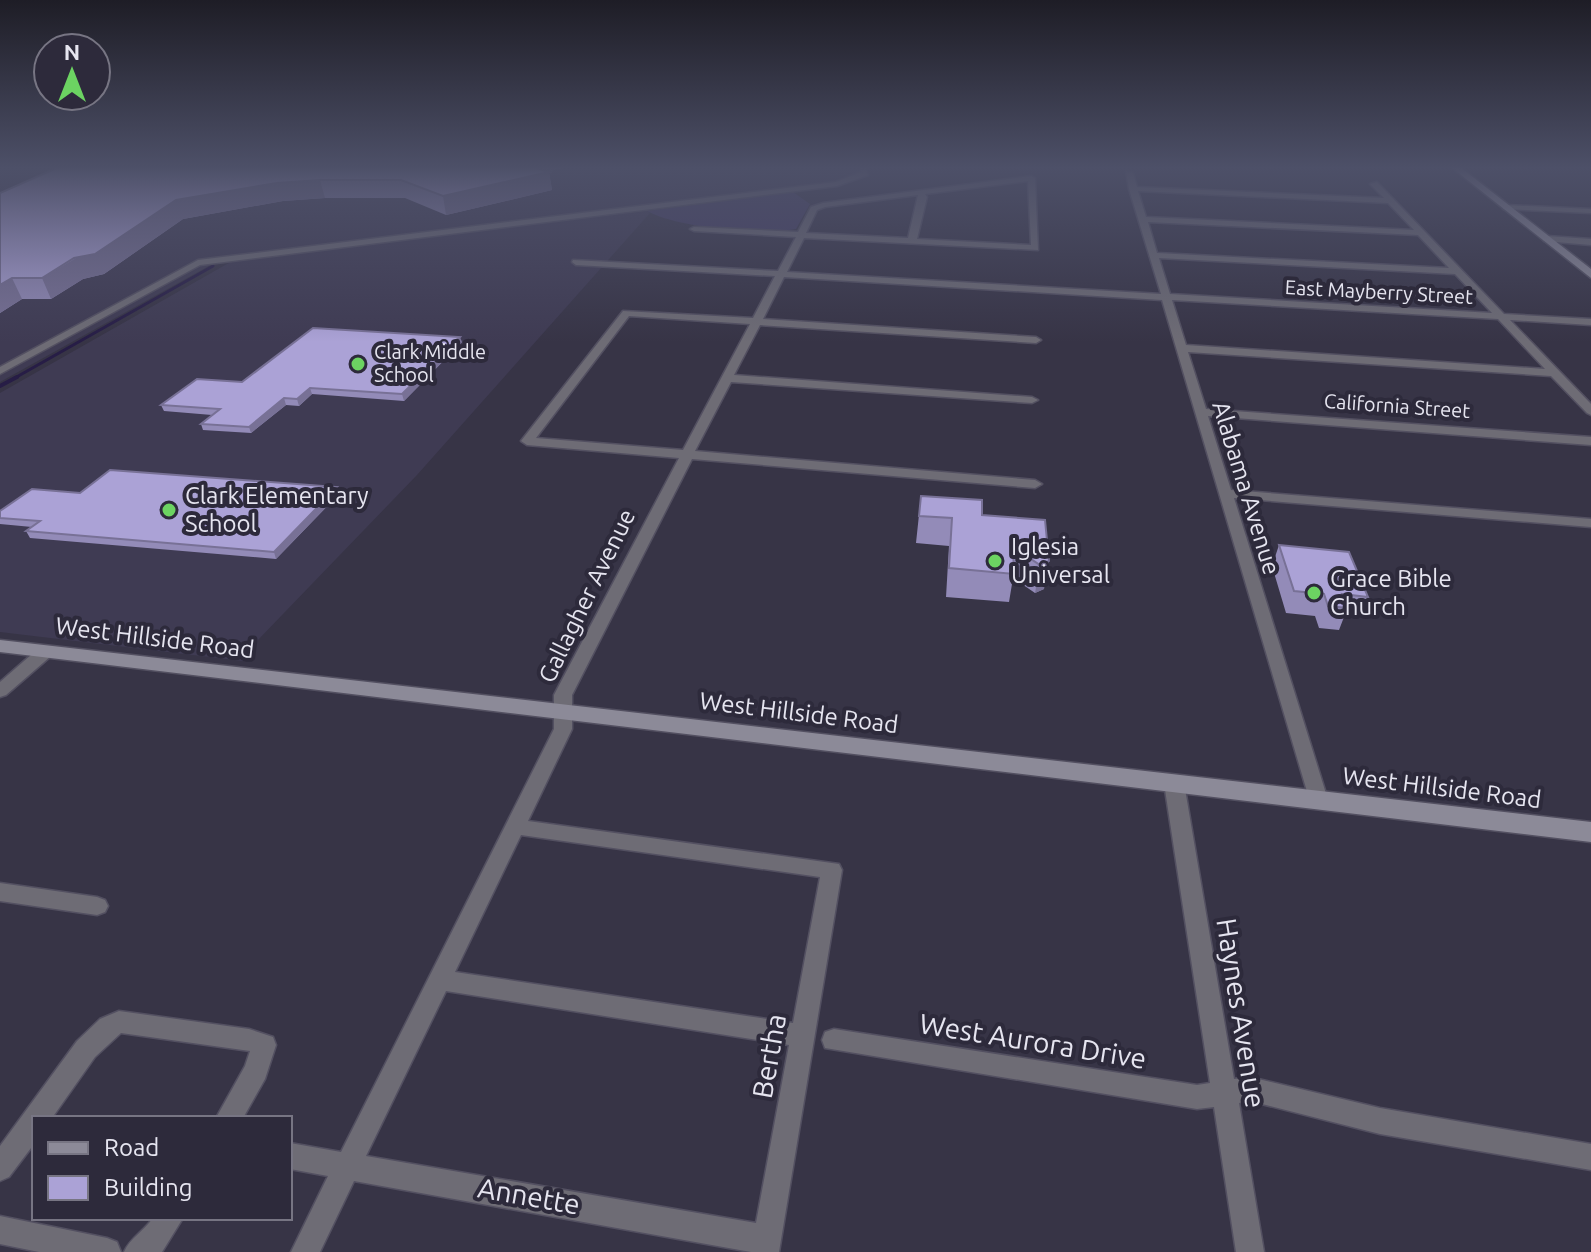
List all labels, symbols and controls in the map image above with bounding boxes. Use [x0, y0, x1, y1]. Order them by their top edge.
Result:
north arrow [32, 32, 112, 112]
text: N [64, 39, 80, 64]
street label: East Mayberry Street [1284, 275, 1474, 308]
place label: Clark Middle School [374, 340, 486, 386]
marker: Clark Middle School [349, 355, 367, 373]
street label: California Street [1323, 389, 1471, 422]
street label: Alabama Avenue [1207, 398, 1286, 578]
place label: Clark Elementary School [185, 482, 369, 537]
marker: Clark Elementary School [160, 501, 178, 519]
street label: Gallagher Avenue [533, 505, 640, 687]
place label: Iglesia Universal [1011, 533, 1110, 588]
marker: Iglesia Universal [986, 552, 1004, 570]
place label: Grace Bible Church [1330, 565, 1452, 620]
marker: Grace Bible Church [1305, 584, 1323, 602]
street label: West Hillside Road [54, 612, 256, 663]
street label: West Hillside Road [698, 687, 900, 738]
street label: West Hillside Road [1341, 762, 1543, 813]
street label: Haynes Avenue [1211, 916, 1272, 1110]
street label: West Aurora Drive [917, 1007, 1149, 1074]
street label: Bertha [746, 1011, 791, 1101]
legend [32, 1116, 292, 1220]
text: Road [104, 1134, 159, 1161]
street label: Annette [476, 1171, 583, 1220]
text: Building [104, 1174, 192, 1201]

